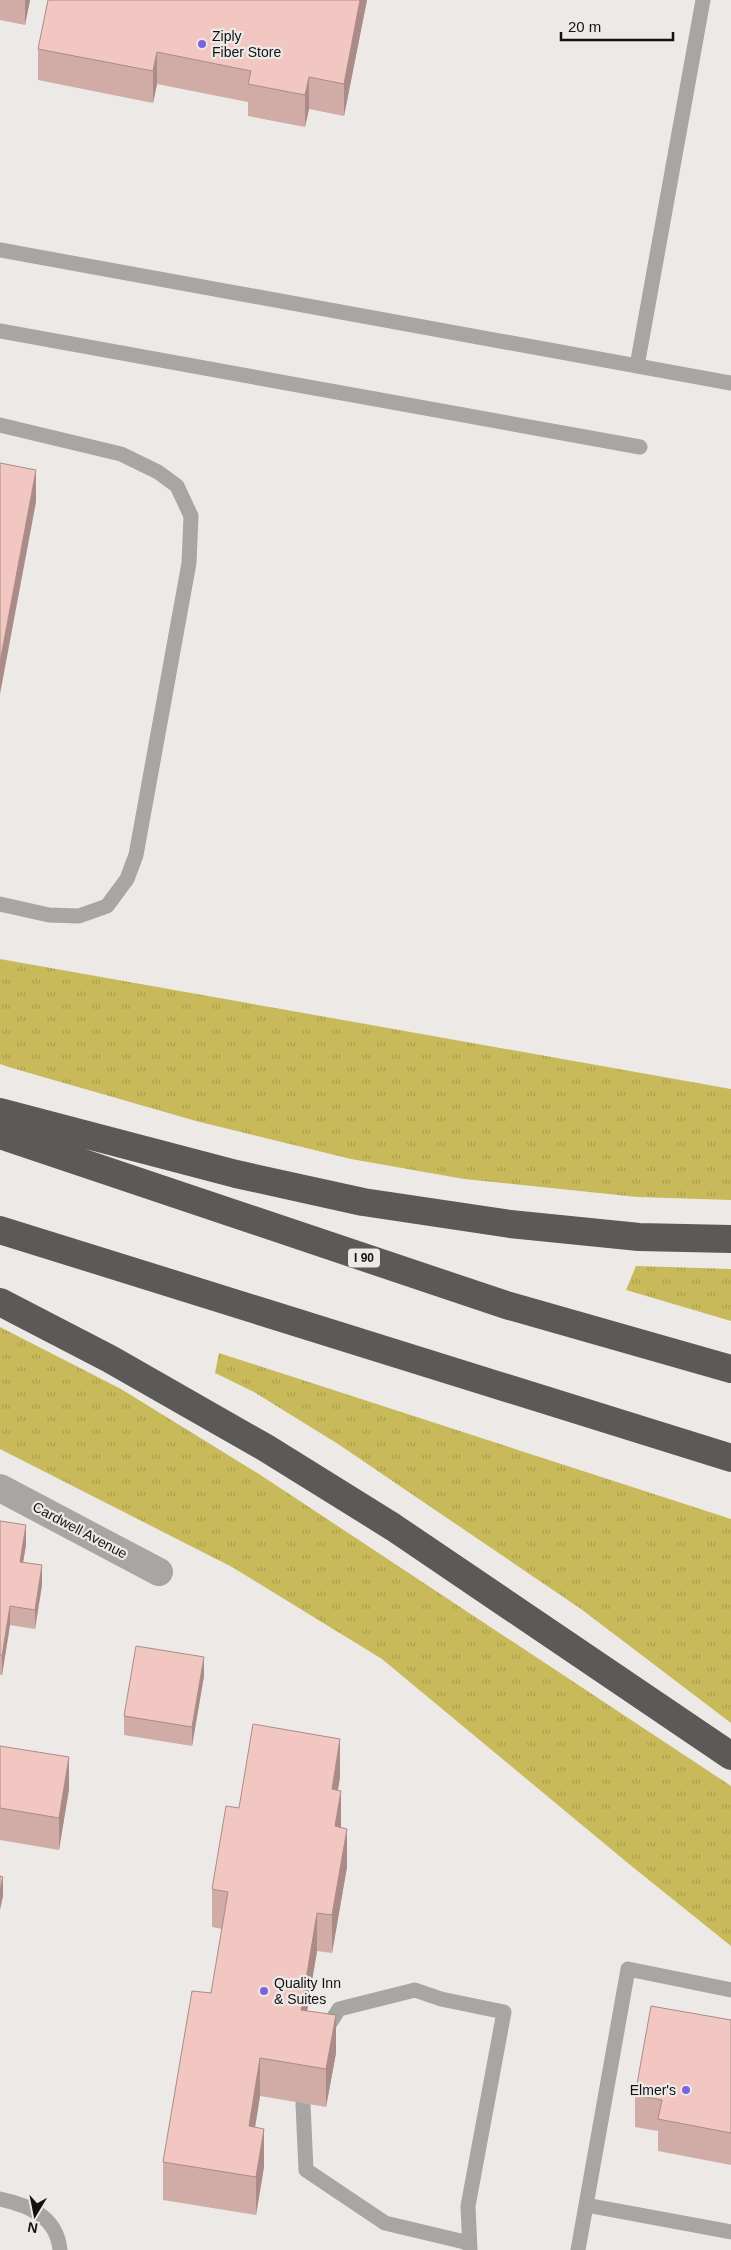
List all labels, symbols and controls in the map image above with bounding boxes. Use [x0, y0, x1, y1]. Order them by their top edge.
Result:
scale bar [561, 10, 674, 42]
text: 20 m [568, 18, 601, 35]
place label: Ziply Fiber Store [212, 28, 281, 60]
marker: Ziply Fiber Store [196, 38, 208, 50]
road number: I 90 [348, 1248, 380, 1268]
street label: Cardwell Avenue [30, 1498, 130, 1562]
place label: Quality Inn & Suites [274, 1975, 341, 2007]
marker: Quality Inn & Suites [258, 1985, 270, 1997]
place label: Elmer's [630, 2082, 676, 2098]
marker: Elmer's [680, 2084, 692, 2096]
north arrow [10, 2190, 60, 2240]
text: N [26, 2219, 39, 2237]

